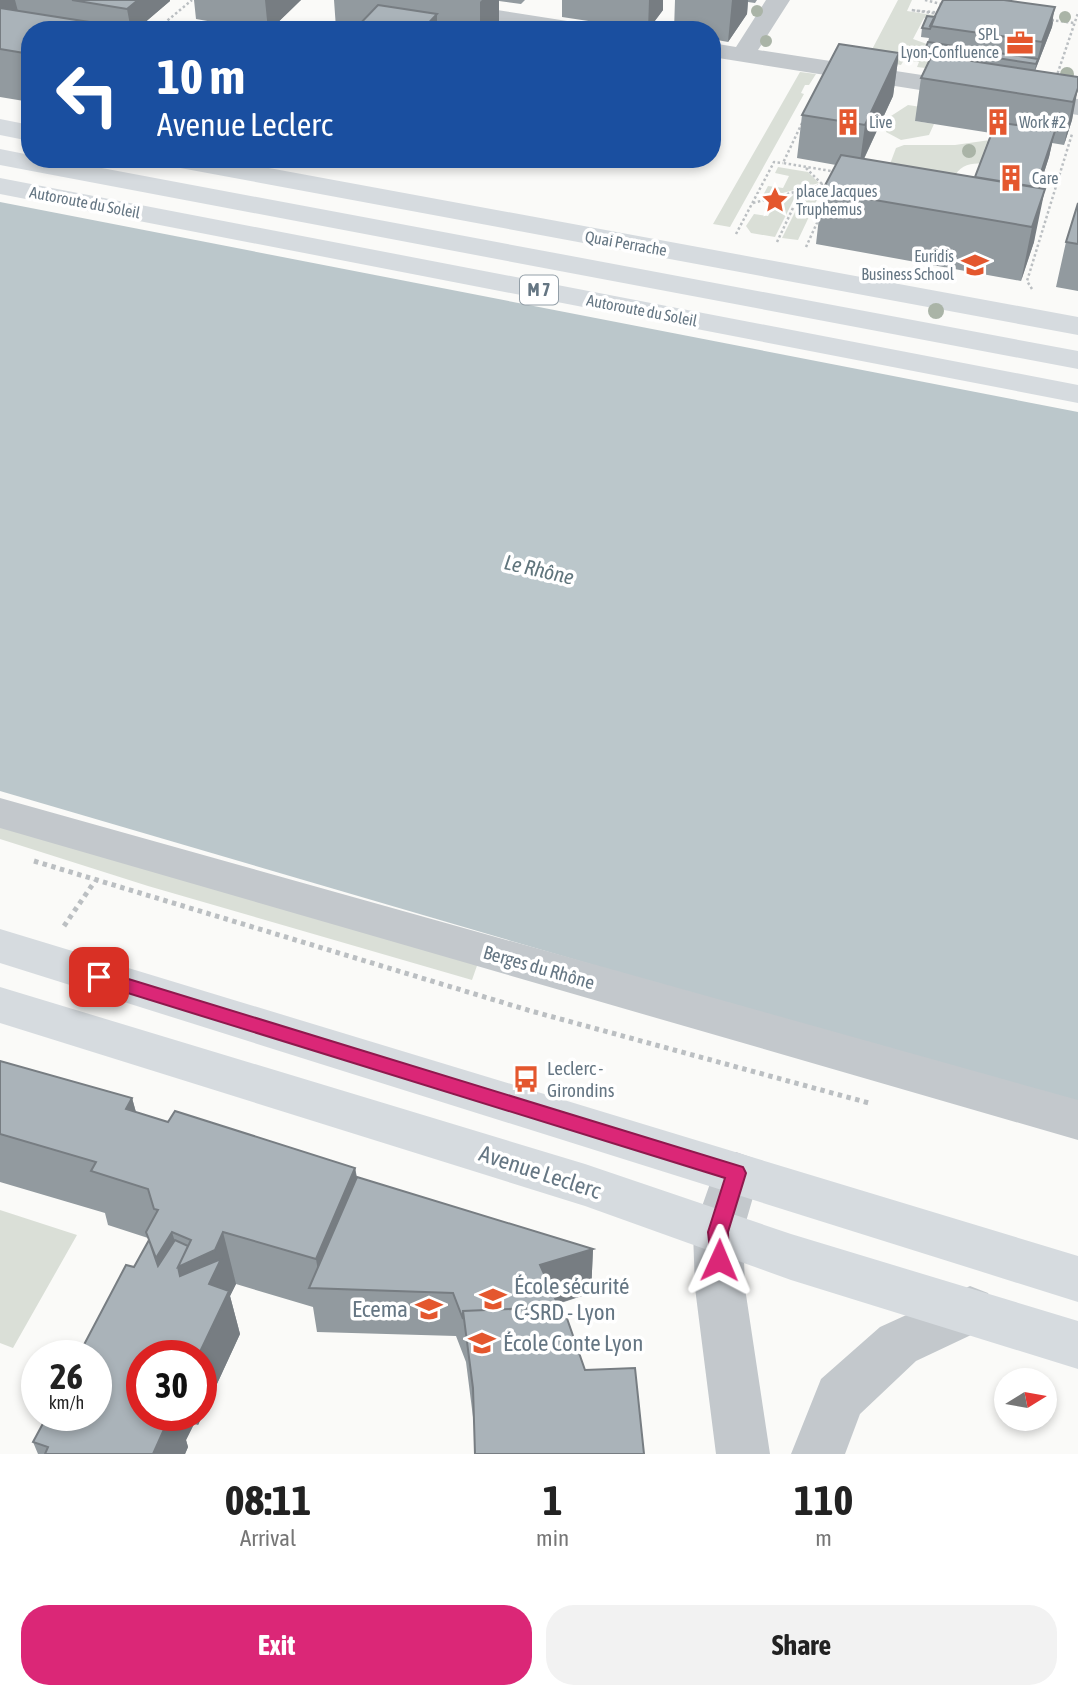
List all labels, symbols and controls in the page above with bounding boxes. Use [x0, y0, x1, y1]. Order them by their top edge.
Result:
place label: SPL Lyon-Confluence [901, 25, 1000, 62]
office icon: SPL Lyon-Confluence [1005, 28, 1035, 58]
text: 10 m [157, 48, 245, 104]
icon: left [42, 49, 133, 140]
text: Avenue Leclerc [157, 106, 333, 143]
building icon: Live [833, 107, 863, 137]
building icon: Work #2 [983, 107, 1013, 137]
place label: Live [869, 113, 893, 131]
place label: Work #2 [1019, 113, 1066, 131]
building icon: Care [996, 163, 1026, 193]
place label: Care [1032, 169, 1059, 187]
street label: Autoroute du Soleil [28, 182, 143, 222]
place label: place Jacques Truphemus [796, 182, 878, 219]
place icon: place Jacques Truphemus [760, 185, 790, 215]
street label: Quai Perrache [584, 227, 668, 259]
place label: Euridis Business School [861, 247, 955, 283]
school or university icon: Euridis Business School [960, 250, 990, 280]
road number: M 7 [520, 276, 558, 304]
street label: Autoroute du Soleil [585, 290, 700, 330]
water label: Le Rhône [502, 549, 576, 589]
street label: Berges du Rhône [481, 941, 597, 993]
pin [69, 947, 129, 1007]
icon: arrive [80, 958, 118, 996]
place label: Leclerc - Girondins [547, 1057, 615, 1101]
bus stop icon: Leclerc - Girondins [511, 1064, 541, 1094]
street label: Avenue Leclerc [476, 1140, 604, 1204]
position arrow [682, 1223, 756, 1297]
place label: École sécurité C-SRD - Lyon [514, 1273, 630, 1325]
school or university icon: École sécurité C-SRD - Lyon [478, 1284, 508, 1314]
school or university icon: Ecema [414, 1294, 444, 1324]
place label: Ecema [352, 1296, 408, 1322]
school or university icon: École Conte Lyon [467, 1328, 497, 1358]
place label: École Conte Lyon [503, 1330, 643, 1356]
speed limit sign: 30 [126, 1340, 217, 1431]
text: 26 [50, 1356, 83, 1396]
north arrow [994, 1368, 1057, 1432]
map controls [994, 1368, 1057, 1431]
text: km/h [49, 1392, 84, 1413]
text: 08:11 [225, 1476, 311, 1524]
text: 1 [543, 1476, 562, 1524]
text: 110 [794, 1476, 853, 1524]
text: Arrival [240, 1525, 296, 1551]
text: min [536, 1525, 569, 1551]
text: m [815, 1525, 832, 1551]
button: Exit [21, 1605, 532, 1685]
button: Share [546, 1605, 1057, 1685]

